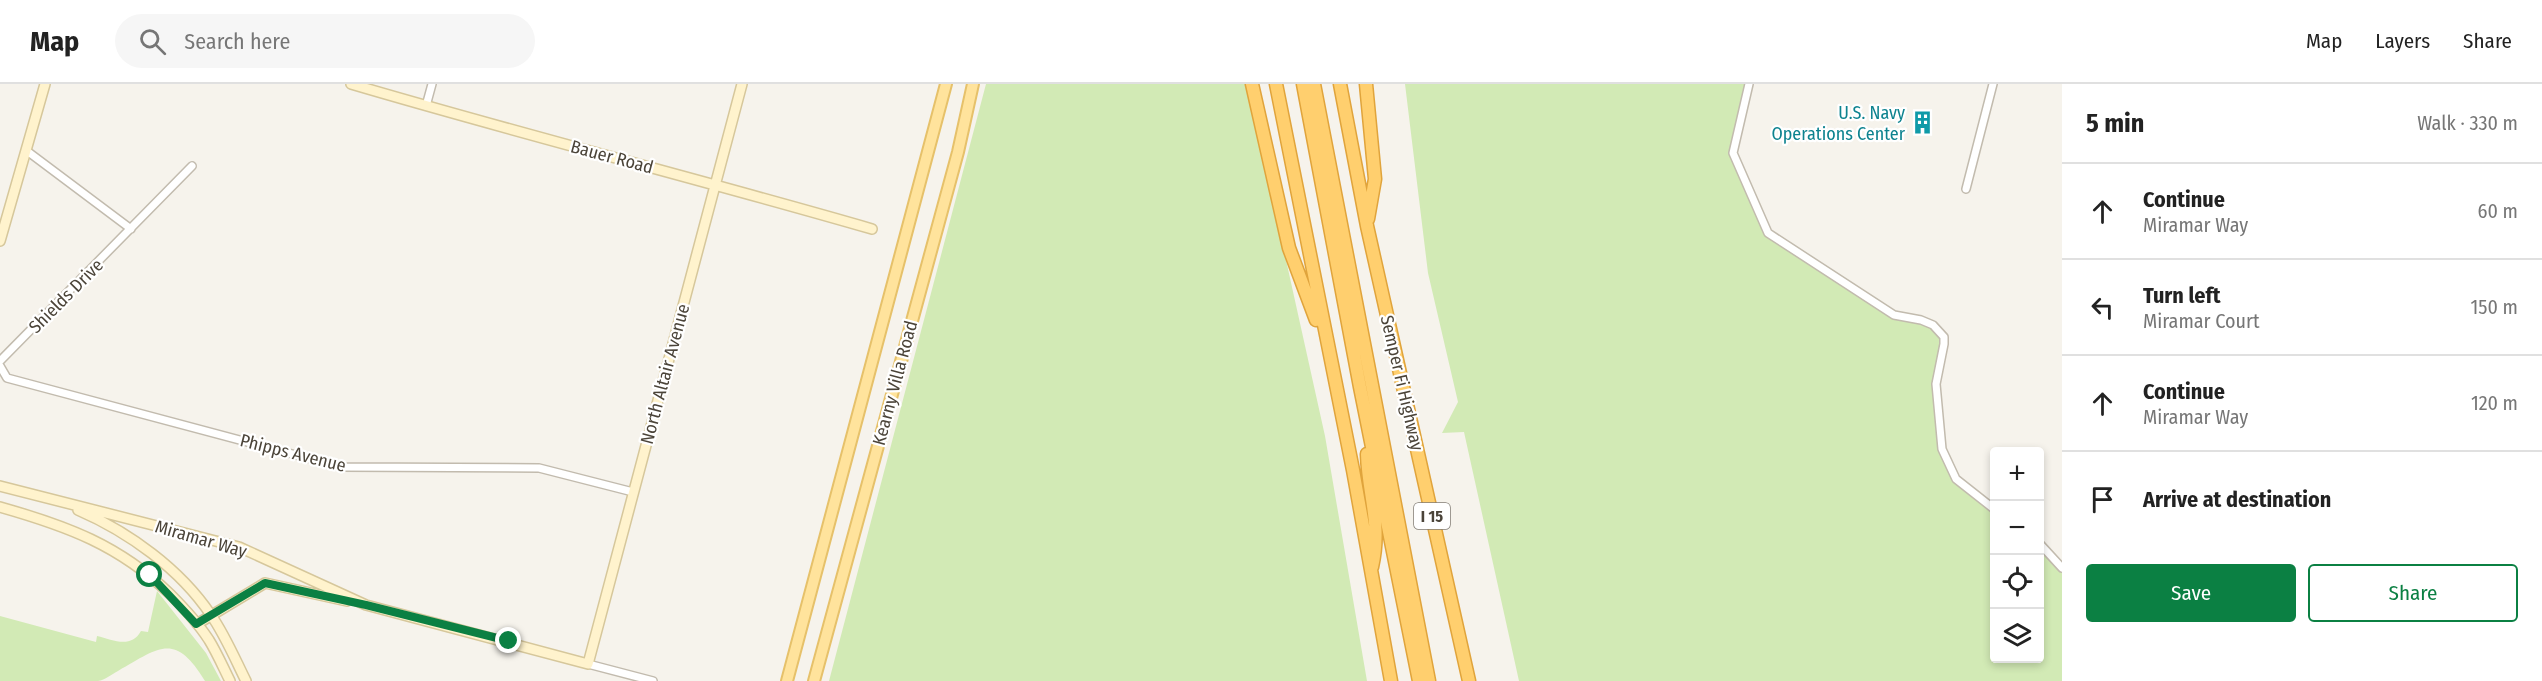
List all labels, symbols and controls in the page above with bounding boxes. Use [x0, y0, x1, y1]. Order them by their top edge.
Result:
search box [115, 14, 535, 68]
text: Map [30, 25, 79, 58]
icon: search [136, 25, 169, 58]
text: Search here [184, 28, 290, 55]
text: Map [2306, 28, 2342, 54]
text: Layers [2375, 28, 2430, 54]
text: Share [2463, 28, 2512, 54]
place label: U.S. Navy Operations Center [1771, 102, 1906, 145]
text: 5 min [2086, 108, 2144, 139]
building icon: U.S. Navy Operations Center [1910, 110, 1936, 136]
text: Walk · 330 m [2417, 111, 2518, 135]
street label: Bauer Road [568, 135, 656, 179]
text: Continue [2143, 186, 2225, 213]
icon: ahead [2086, 195, 2119, 228]
text: 60 m [2478, 199, 2518, 223]
text: Miramar Way [2143, 213, 2248, 237]
street label: Shields Drive [24, 254, 108, 338]
text: Turn left [2143, 282, 2221, 309]
icon: left [2086, 291, 2119, 324]
text: 150 m [2471, 295, 2518, 319]
street label: North Altair Avenue [636, 301, 694, 446]
text: Miramar Court [2143, 309, 2260, 333]
street label: Semper Fi Highway [1376, 313, 1428, 453]
street label: Kearny Villa Road [868, 318, 922, 448]
text: Continue [2143, 378, 2225, 405]
icon: ahead [2086, 387, 2119, 420]
text: 120 m [2471, 391, 2518, 415]
text: Miramar Way [2143, 405, 2248, 429]
street label: Phipps Avenue [238, 429, 348, 477]
map controls [1990, 447, 2044, 663]
button: + [1990, 447, 2044, 501]
icon: arrive [2086, 483, 2119, 516]
text: Arrive at destination [2143, 486, 2331, 513]
button: − [1990, 501, 2044, 555]
road number: I 15 [1414, 503, 1450, 529]
street label: Miramar Way [153, 515, 249, 563]
button: locate [1990, 555, 2044, 609]
route start [136, 561, 162, 587]
button: Save [2086, 564, 2296, 622]
button: Share [2308, 564, 2518, 622]
button: layers [1990, 609, 2044, 663]
route end [495, 627, 521, 653]

